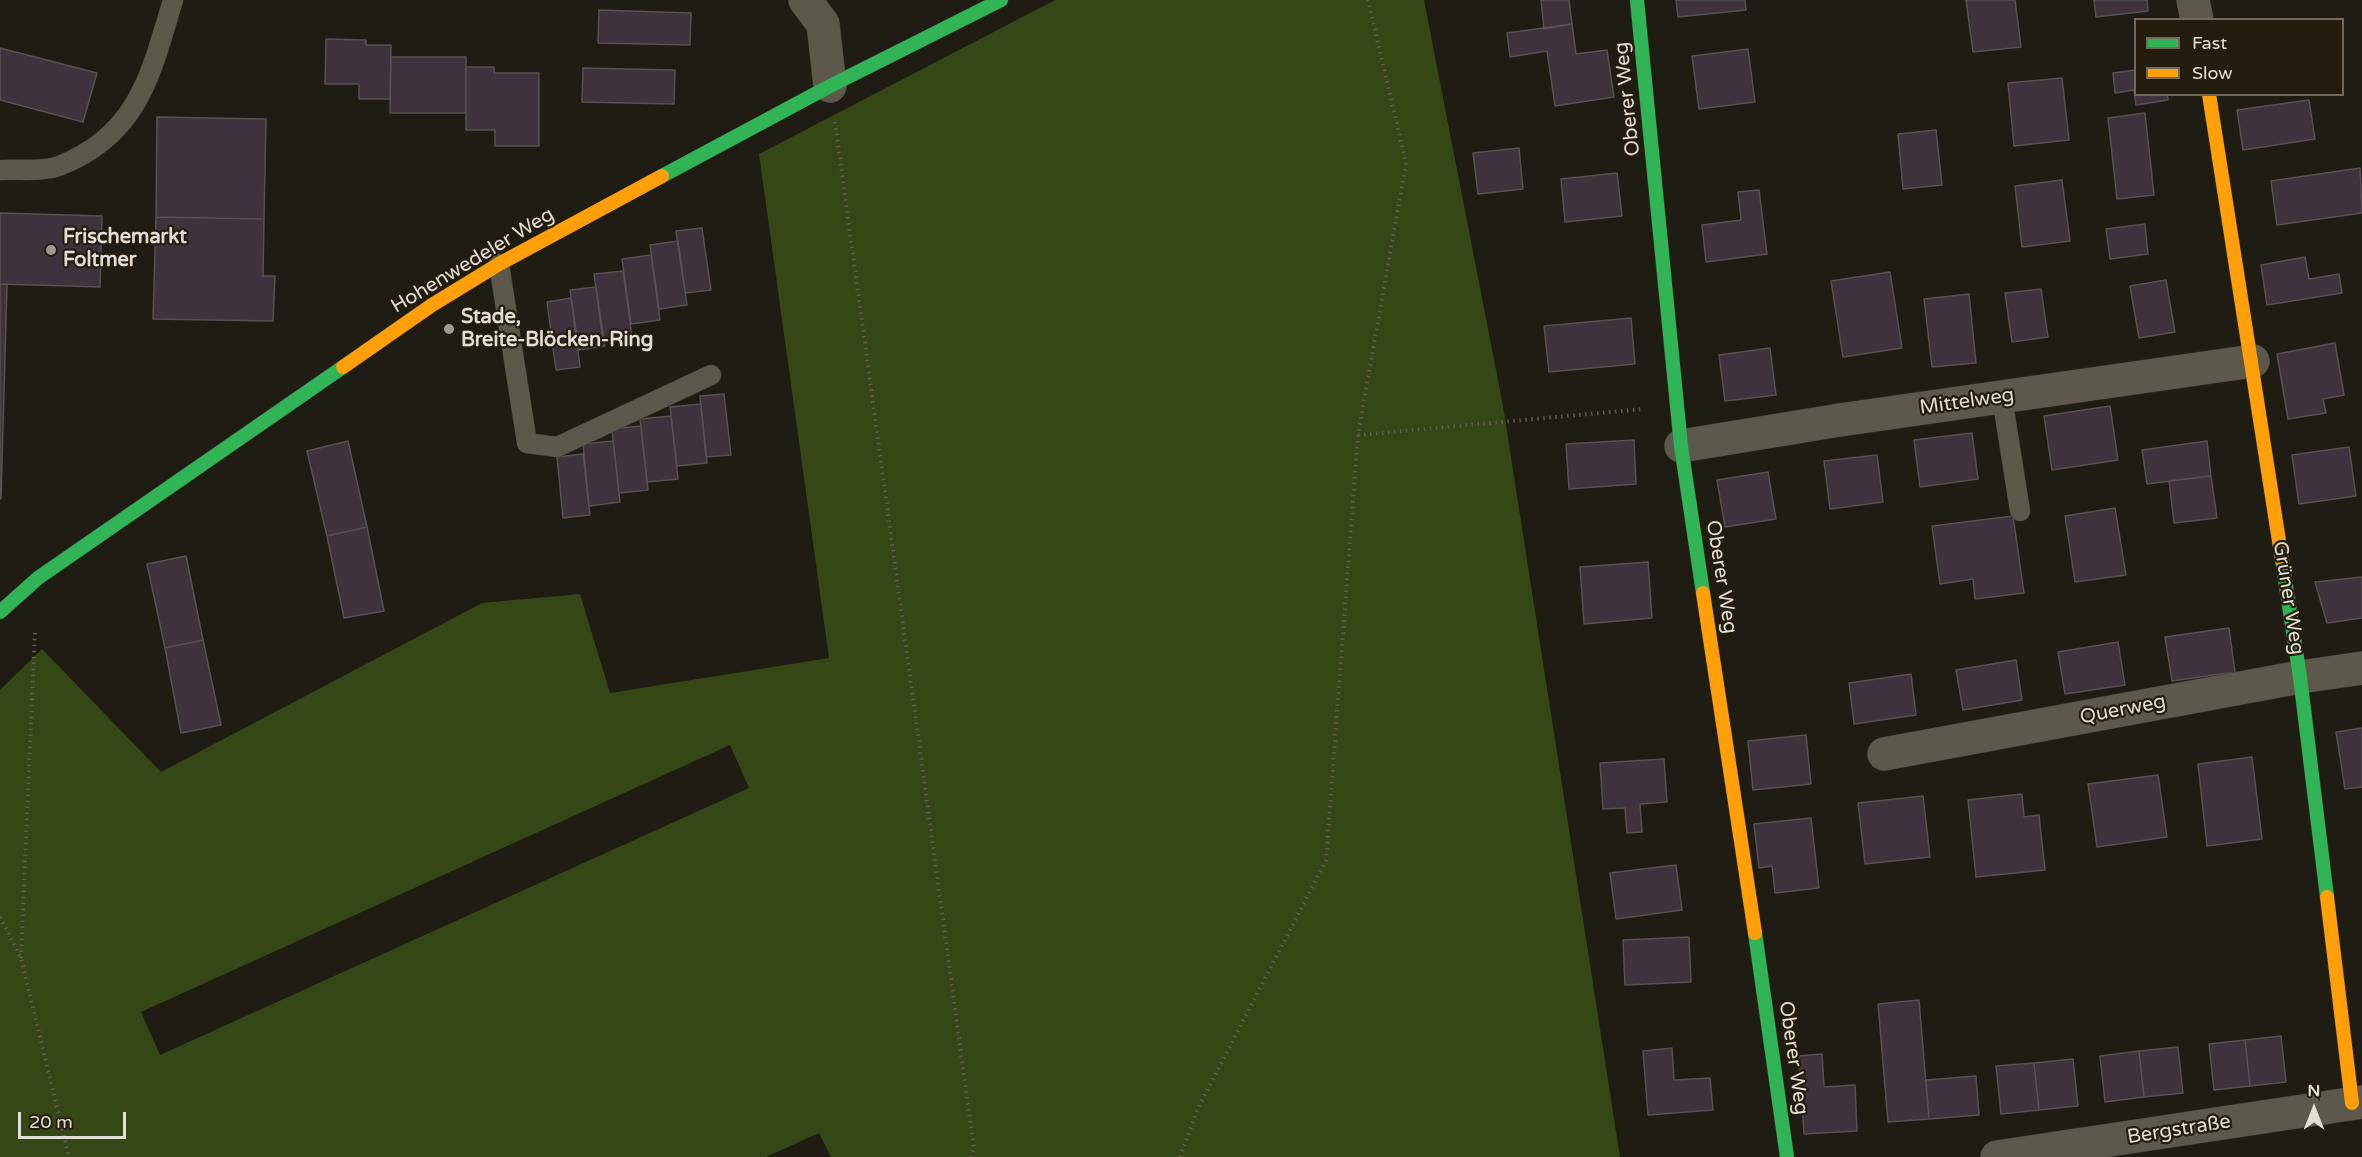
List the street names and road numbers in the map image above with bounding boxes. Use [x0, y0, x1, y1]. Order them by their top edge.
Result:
street label: Oberer Weg [1610, 41, 1646, 157]
street label: Hohenwedeler Weg [387, 203, 559, 319]
street label: Mittelweg [1918, 383, 2016, 421]
street label: Oberer Weg [1700, 518, 1742, 636]
street label: Grüner Weg [2267, 540, 2309, 656]
street label: Querweg [2078, 690, 2168, 730]
street label: Oberer Weg [1773, 999, 1813, 1117]
street label: Bergstraße [2125, 1110, 2233, 1150]

